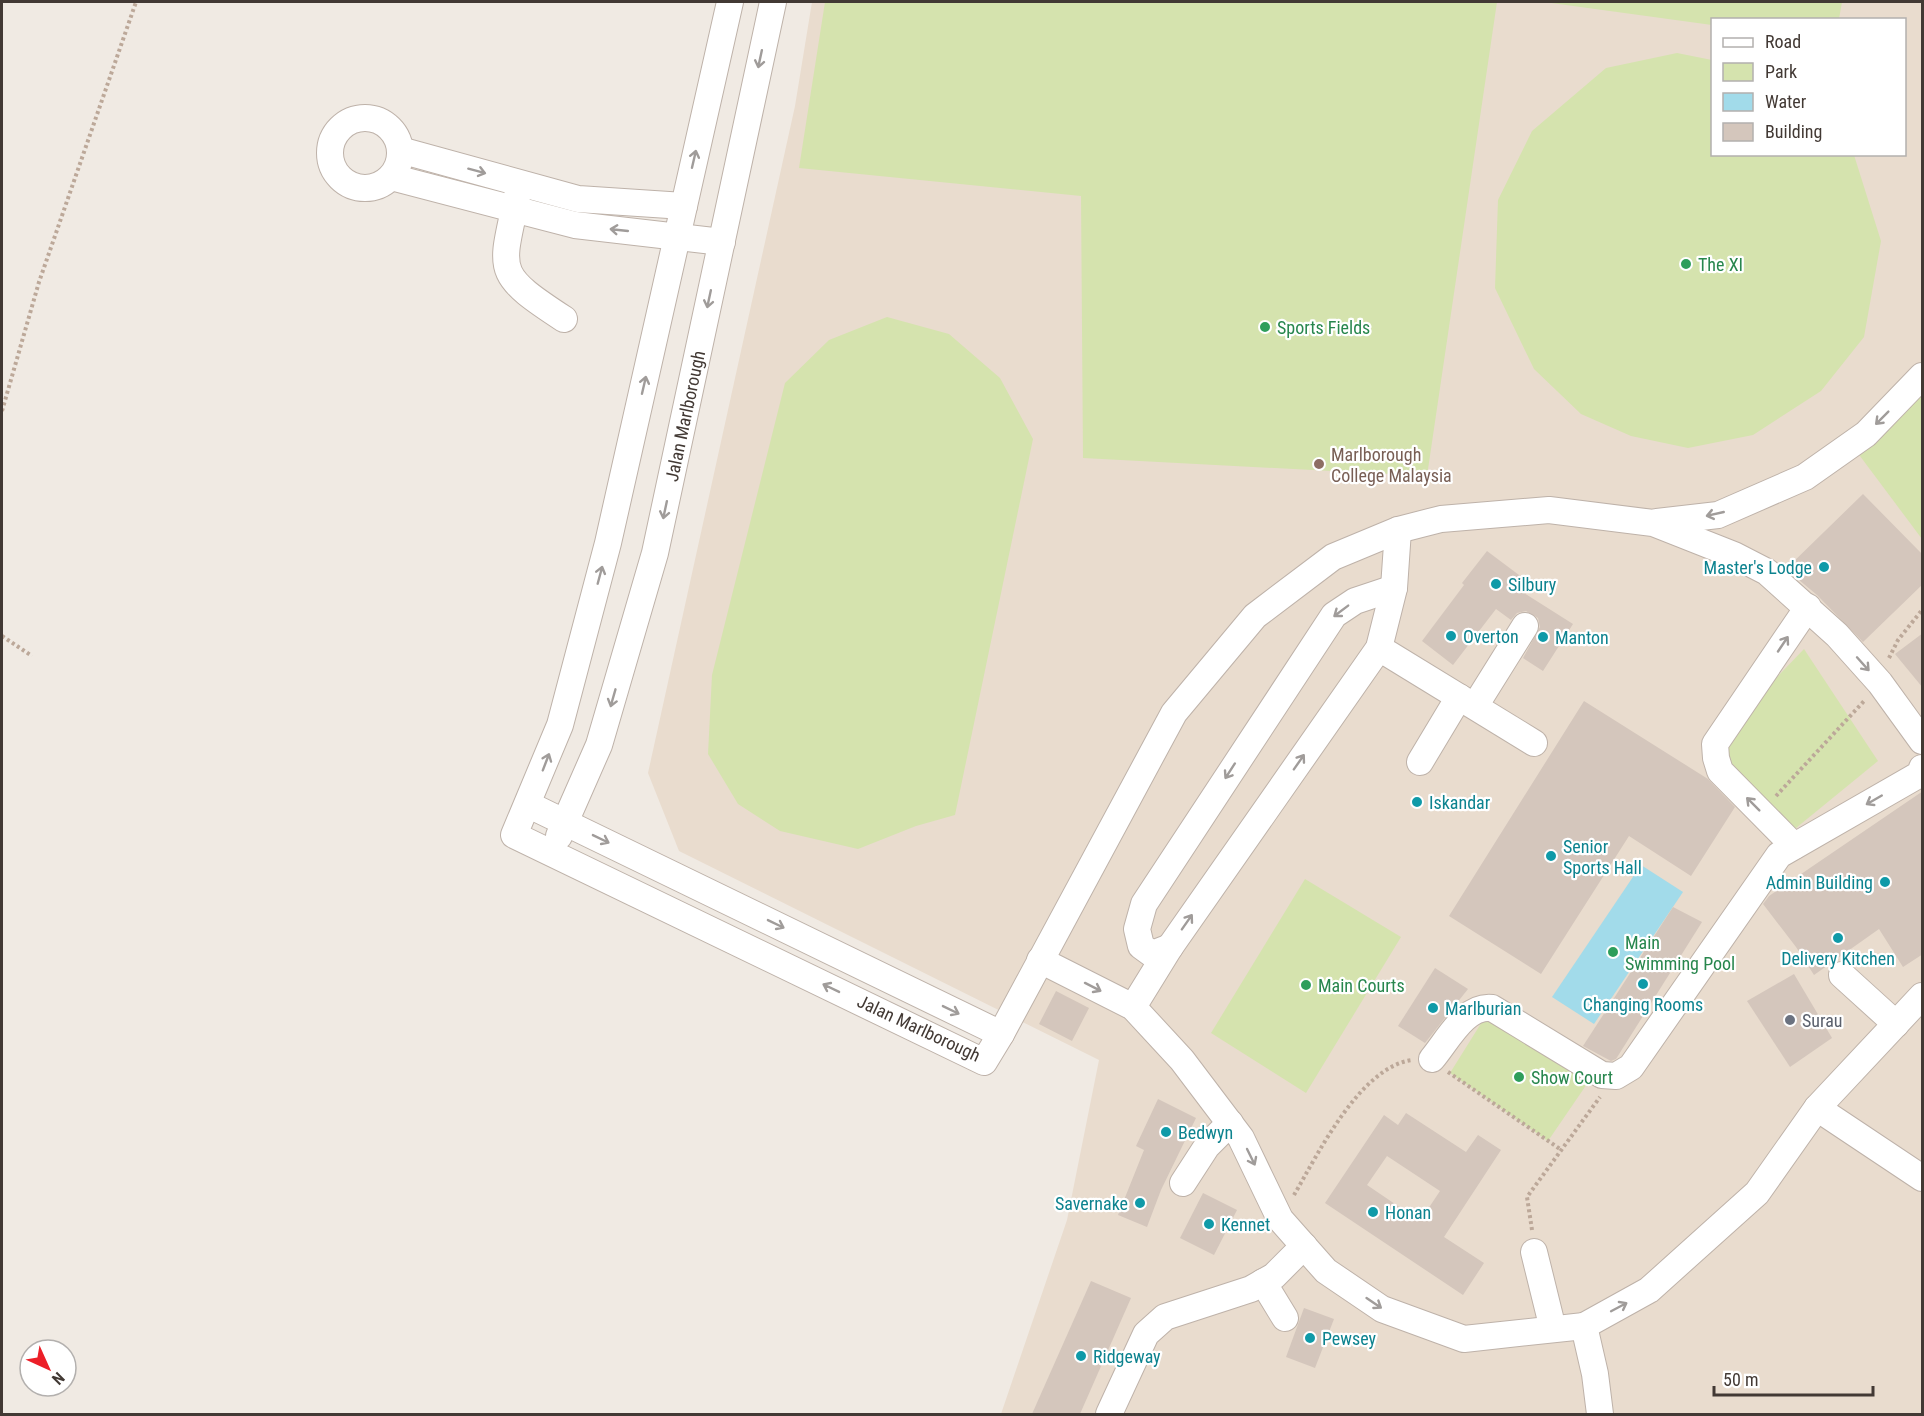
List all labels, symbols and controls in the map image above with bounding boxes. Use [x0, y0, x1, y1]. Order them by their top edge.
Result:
legend [1711, 18, 1906, 156]
text: Road [1765, 31, 1801, 52]
one-way arrow [754, 49, 766, 68]
text: Park [1765, 61, 1797, 82]
text: Water [1765, 91, 1807, 112]
text: Building [1765, 121, 1822, 142]
one-way arrow [689, 150, 701, 169]
one-way arrow [467, 166, 486, 177]
one-way arrow [610, 224, 630, 235]
place label: The XI [1698, 254, 1743, 275]
marker: The XI [1679, 257, 1693, 271]
one-way arrow [703, 289, 715, 308]
place label: Sports Fields [1277, 317, 1370, 338]
marker: Sports Fields [1258, 320, 1272, 334]
street label: Jalan Marlborough [661, 349, 709, 483]
one-way arrow [639, 375, 650, 395]
one-way arrow [1875, 411, 1890, 426]
place label: Marlborough College Malaysia [1331, 444, 1452, 486]
marker: Marlborough College Malaysia [1312, 457, 1326, 471]
one-way arrow [658, 501, 670, 520]
one-way arrow [1706, 509, 1725, 520]
place label: Master's Lodge [1704, 557, 1812, 578]
marker: Master's Lodge [1817, 560, 1831, 574]
one-way arrow [595, 565, 606, 584]
place label: Silbury [1508, 574, 1557, 595]
marker: Silbury [1489, 577, 1503, 591]
one-way arrow [1333, 605, 1349, 618]
place label: Overton [1463, 626, 1519, 647]
place label: Manton [1555, 627, 1609, 648]
marker: Overton [1444, 629, 1458, 643]
marker: Manton [1536, 630, 1550, 644]
one-way arrow [1777, 637, 1789, 653]
one-way arrow [1856, 657, 1870, 672]
one-way arrow [607, 688, 618, 707]
one-way arrow [541, 753, 552, 771]
one-way arrow [1293, 755, 1305, 771]
one-way arrow [1224, 762, 1236, 779]
place label: Iskandar [1429, 792, 1491, 813]
one-way arrow [1866, 794, 1883, 806]
marker: Iskandar [1410, 795, 1424, 809]
one-way arrow [1746, 797, 1761, 812]
one-way arrow [591, 833, 609, 845]
place label: Senior Sports Hall [1563, 836, 1642, 878]
marker: Senior Sports Hall [1544, 849, 1558, 863]
place label: Admin Building [1766, 872, 1873, 893]
marker: Admin Building [1878, 875, 1892, 889]
one-way arrow [1181, 914, 1193, 931]
one-way arrow [766, 919, 784, 931]
marker: Delivery Kitchen [1831, 931, 1845, 945]
place label: Main Swimming Pool [1625, 932, 1735, 974]
marker: Main Swimming Pool [1606, 945, 1620, 959]
place label: Delivery Kitchen [1781, 948, 1895, 969]
place label: Main Courts [1318, 975, 1405, 996]
marker: Changing Rooms [1636, 977, 1650, 991]
marker: Main Courts [1299, 978, 1313, 992]
one-way arrow [822, 981, 840, 993]
one-way arrow [1083, 981, 1101, 993]
street label: Jalan Marlborough [854, 990, 984, 1066]
place label: Changing Rooms [1583, 994, 1703, 1015]
place label: Marlburian [1445, 998, 1521, 1019]
marker: Marlburian [1426, 1001, 1440, 1015]
one-way arrow [942, 1005, 960, 1016]
place label: Surau [1802, 1010, 1843, 1031]
marker: Surau [1783, 1013, 1797, 1027]
place label: Show Court [1531, 1067, 1613, 1088]
marker: Show Court [1512, 1070, 1526, 1084]
place label: Bedwyn [1178, 1122, 1233, 1143]
marker: Bedwyn [1159, 1125, 1173, 1139]
one-way arrow [1245, 1148, 1257, 1166]
place label: Savernake [1055, 1193, 1128, 1214]
marker: Savernake [1133, 1196, 1147, 1210]
place label: Honan [1385, 1202, 1431, 1223]
marker: Honan [1366, 1205, 1380, 1219]
place label: Kennet [1221, 1214, 1270, 1235]
marker: Kennet [1202, 1217, 1216, 1231]
one-way arrow [1365, 1297, 1381, 1309]
one-way arrow [1609, 1301, 1627, 1312]
place label: Pewsey [1322, 1328, 1377, 1349]
marker: Pewsey [1303, 1331, 1317, 1345]
north arrow [18, 1338, 78, 1398]
place label: Ridgeway [1093, 1346, 1161, 1367]
marker: Ridgeway [1074, 1349, 1088, 1363]
scale bar [1714, 1359, 1873, 1397]
text: N [48, 1368, 68, 1388]
text: 50 m [1723, 1369, 1758, 1390]

